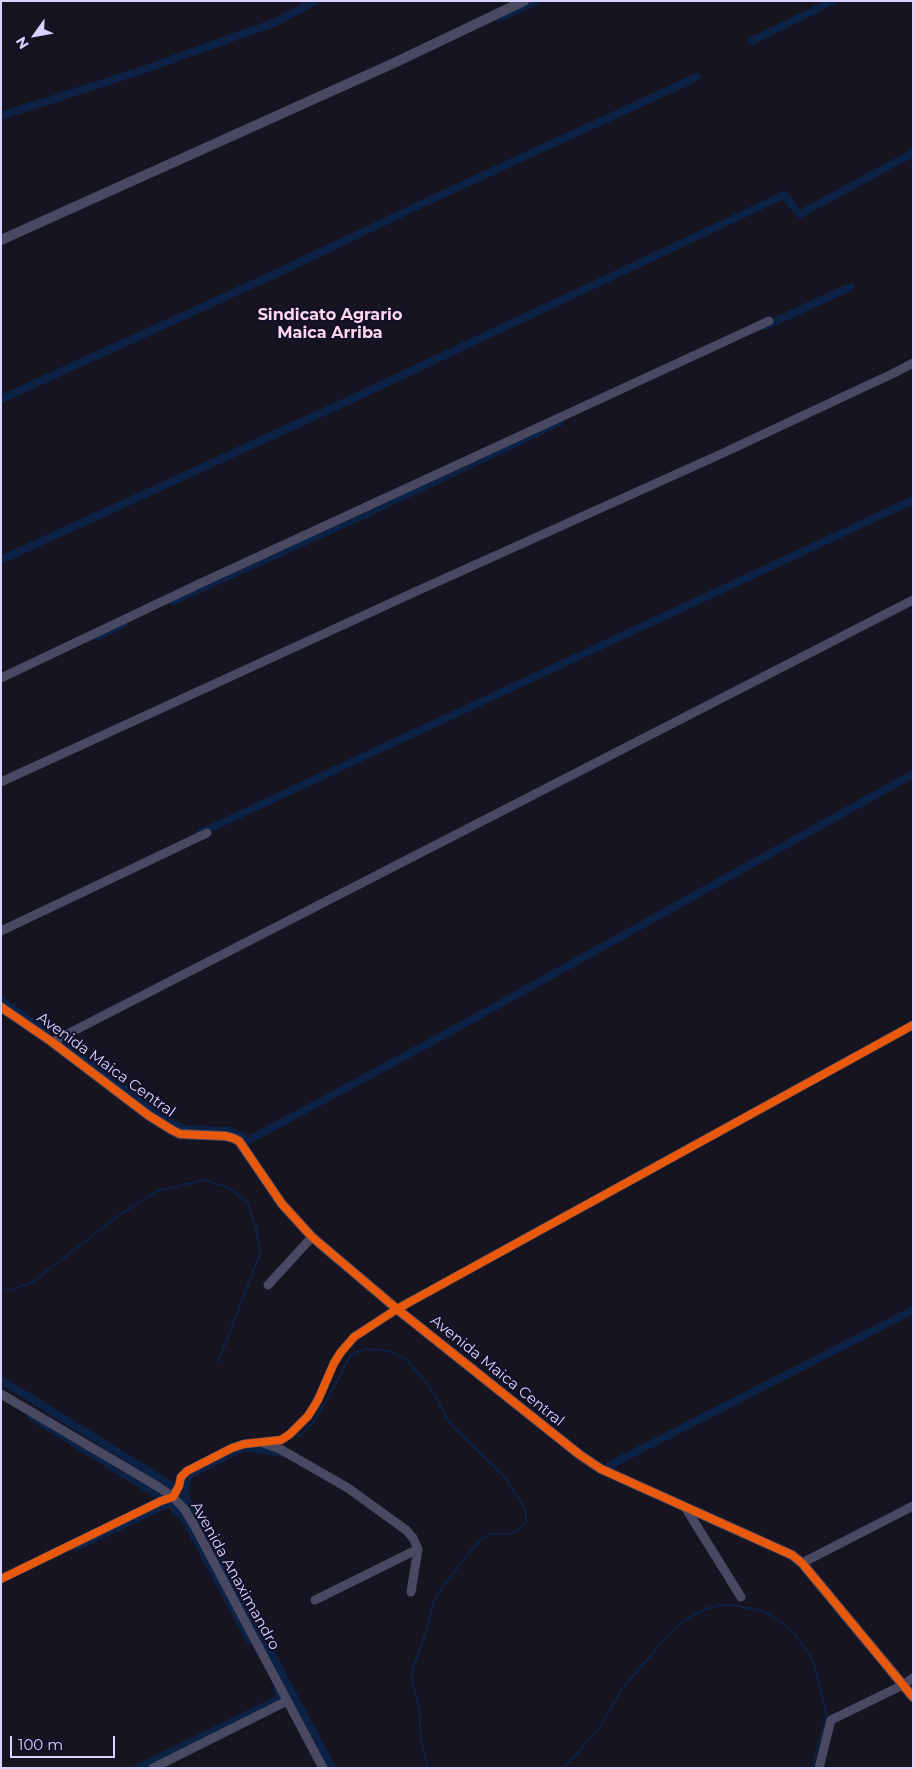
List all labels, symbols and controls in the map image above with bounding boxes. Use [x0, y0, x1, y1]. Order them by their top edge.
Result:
north arrow [10, 10, 60, 60]
text: N [12, 33, 33, 53]
district label: Sindicato Agrario Maica Arriba [258, 305, 402, 343]
street label: Avenida Maica Central [33, 1009, 179, 1121]
street label: Avenida Maica Central [427, 1312, 567, 1430]
street label: Avenida Anaximandro [187, 1499, 283, 1653]
scale bar [12, 1726, 118, 1758]
text: 100 m [18, 1735, 63, 1754]

